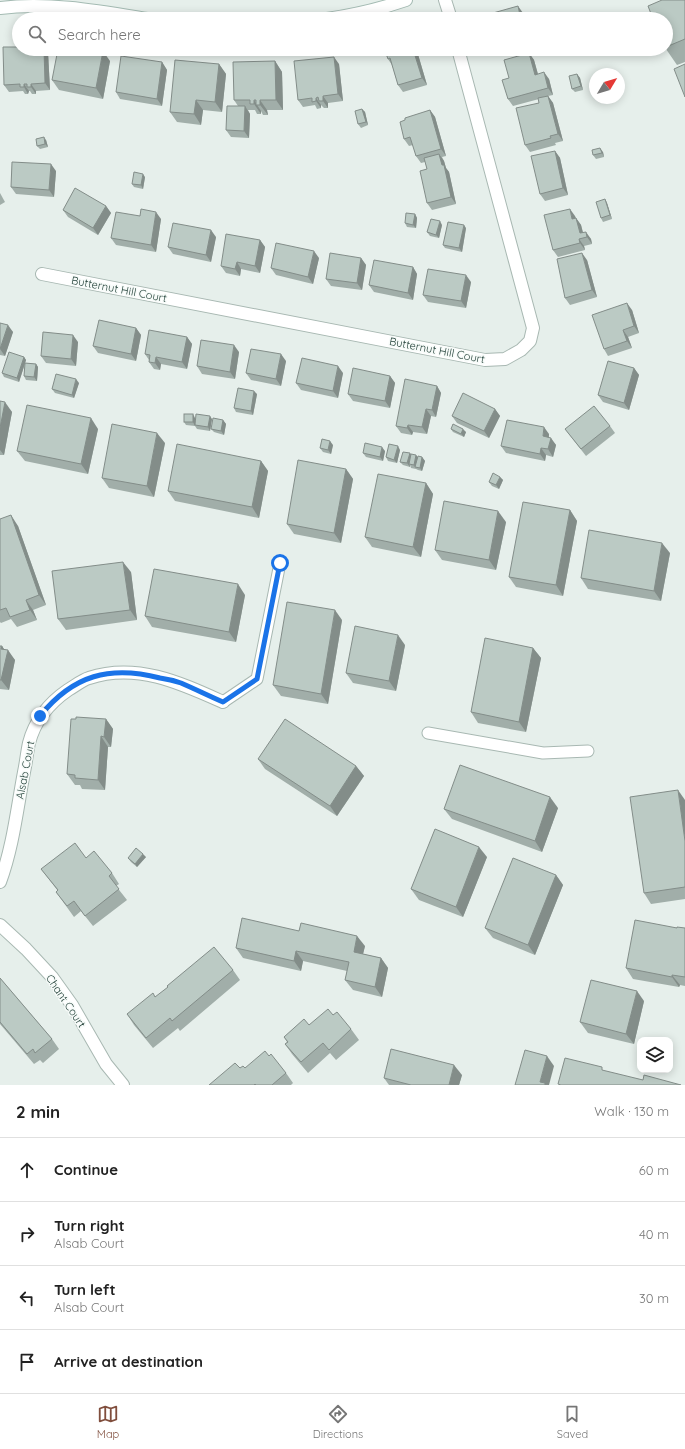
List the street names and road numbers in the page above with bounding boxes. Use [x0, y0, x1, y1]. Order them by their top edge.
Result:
street label: Butternut Hill Court [70, 273, 168, 305]
street label: Butternut Hill Court [388, 334, 486, 366]
street label: Alsab Court [12, 739, 38, 800]
street label: Chant Court [43, 972, 89, 1031]

